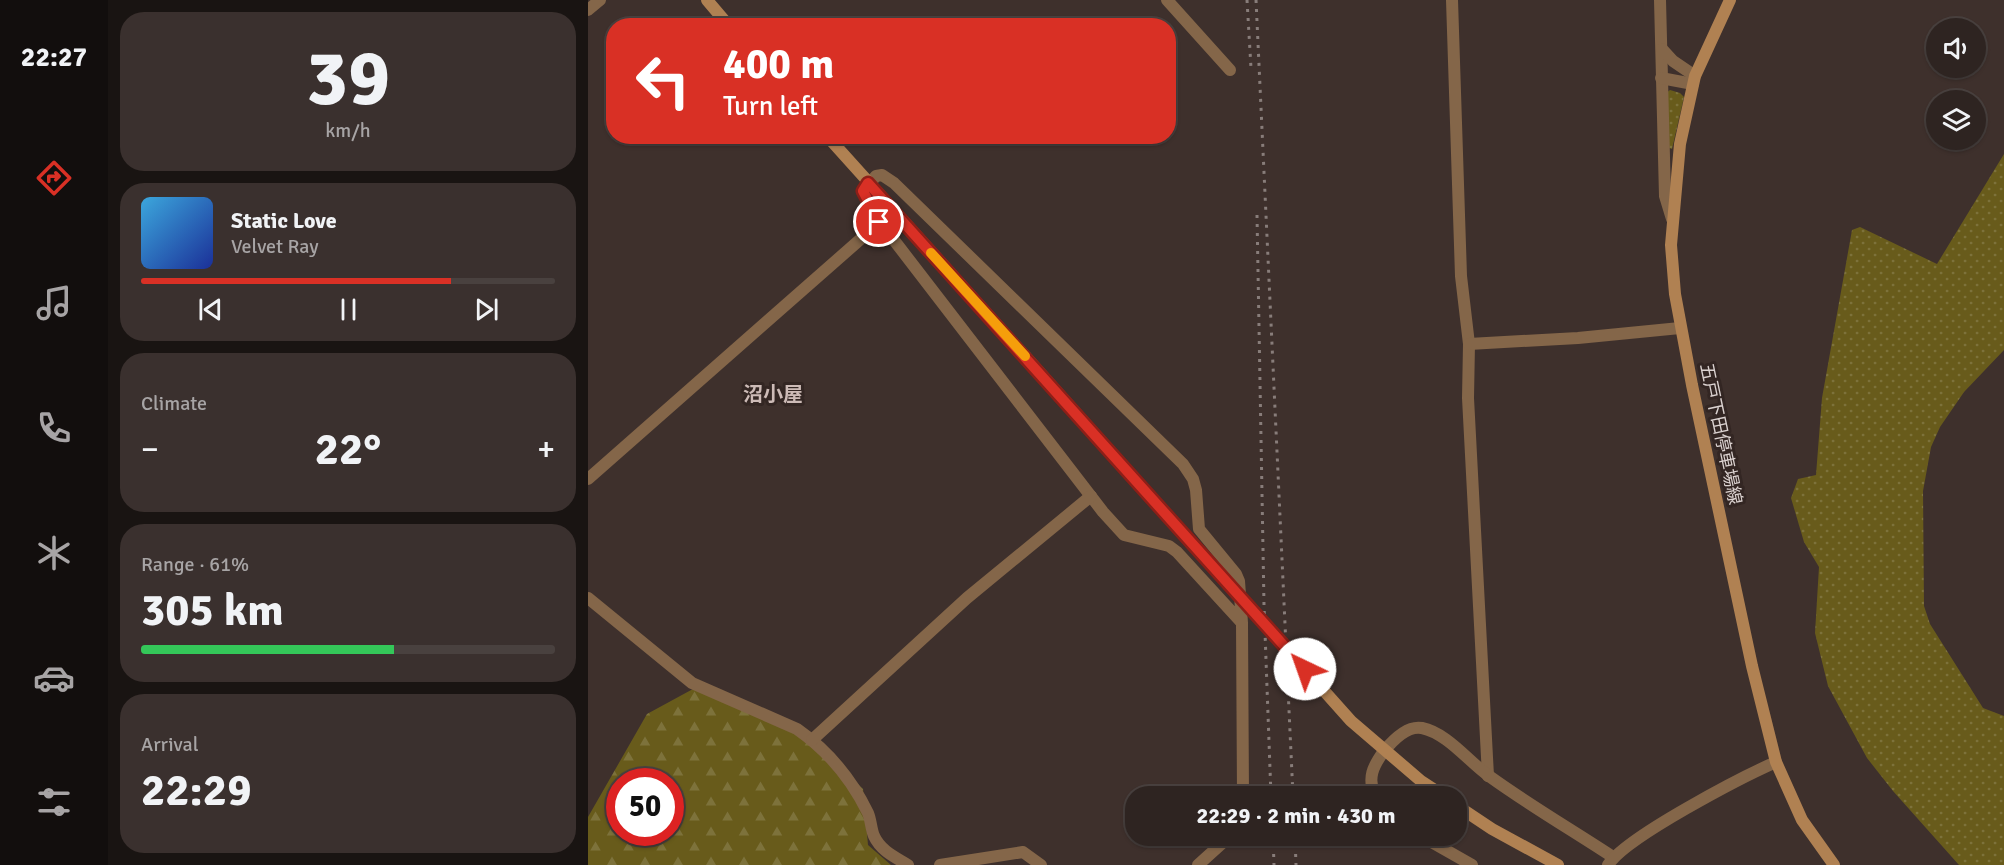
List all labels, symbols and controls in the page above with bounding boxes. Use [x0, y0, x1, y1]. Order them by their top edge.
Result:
map controls [1926, 18, 1986, 150]
button: sound [1926, 18, 1986, 78]
text: 39 [306, 31, 390, 127]
text: 400 m [723, 39, 834, 90]
text: 22:27 [21, 41, 87, 74]
icon: left [624, 42, 702, 120]
text: Turn left [723, 90, 818, 123]
button: layers [1926, 90, 1986, 150]
text: km/h [325, 118, 371, 143]
icon: directions [33, 157, 75, 199]
pin [853, 196, 904, 247]
icon: arrive [862, 205, 895, 238]
text: Static Love [231, 207, 337, 234]
text: Velvet Ray [231, 234, 319, 259]
icon: music [33, 282, 75, 324]
icon: previous [194, 293, 227, 326]
icon: pause [332, 293, 365, 326]
icon: next [470, 293, 503, 326]
street label: 五戸下田停車場線 [1695, 361, 1747, 507]
district label: 沼小屋 [743, 382, 803, 407]
text: Climate [141, 391, 207, 416]
icon: phone [33, 407, 75, 449]
text: 22° [315, 422, 381, 477]
text: − [141, 429, 159, 470]
text: + [537, 429, 555, 470]
icon: climate [33, 532, 75, 574]
text: Range · 61% [141, 552, 249, 577]
text: 305 km [141, 583, 284, 638]
position arrow [1273, 637, 1337, 701]
icon: car [33, 657, 75, 699]
text: Arrival [141, 732, 199, 757]
text: 22:29 [141, 763, 251, 818]
speed limit sign: 50 [606, 768, 684, 846]
icon: filters [33, 781, 75, 823]
text: 22:29 · 2 min · 430 m [1196, 802, 1396, 829]

